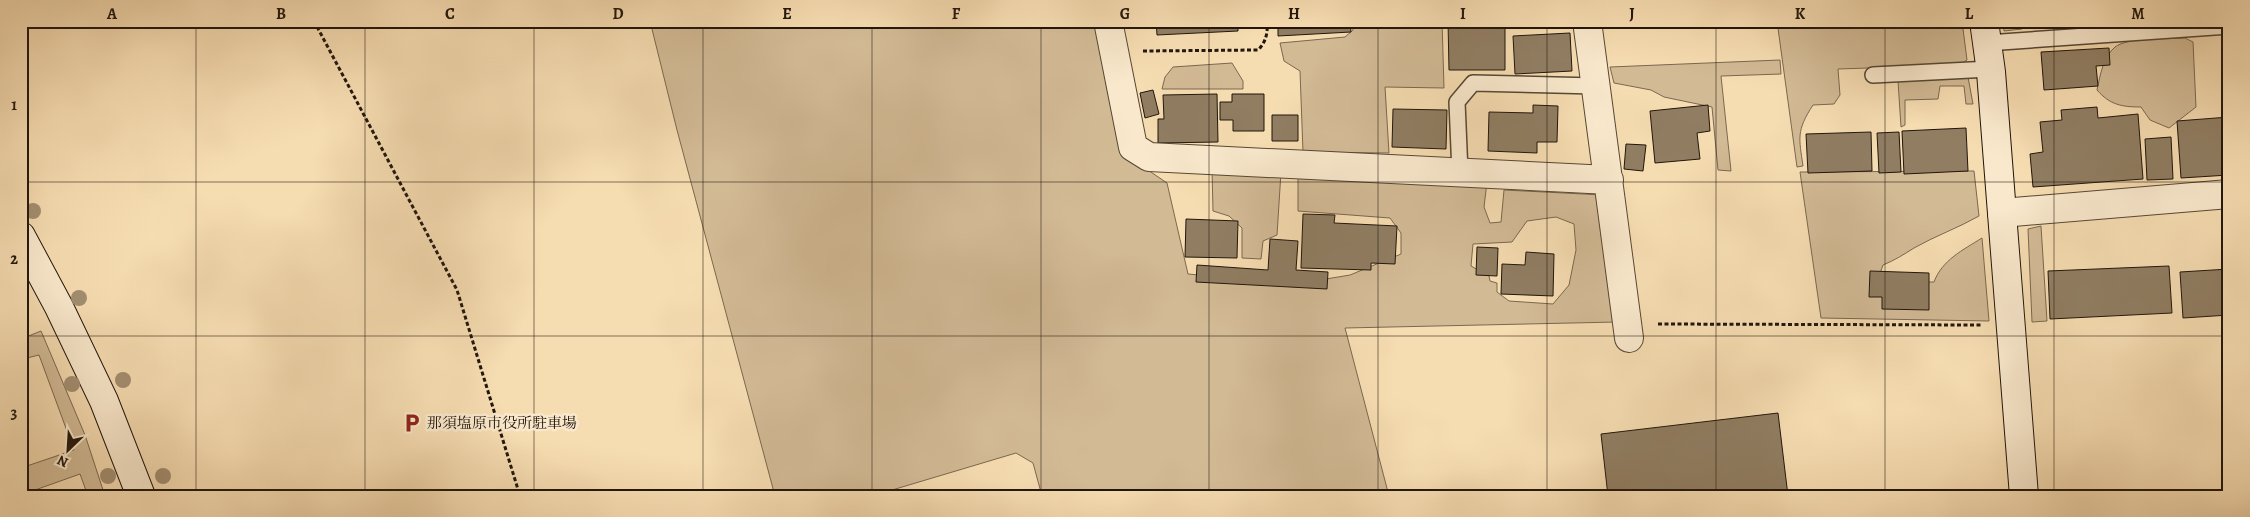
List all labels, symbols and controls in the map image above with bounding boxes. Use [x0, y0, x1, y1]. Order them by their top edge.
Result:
text: A [106, 3, 118, 25]
text: B [276, 3, 286, 25]
text: C [445, 3, 455, 25]
text: D [612, 3, 624, 25]
text: E [782, 3, 792, 25]
text: F [952, 3, 961, 25]
text: G [1120, 3, 1130, 25]
text: H [1288, 3, 1300, 25]
text: I [1460, 3, 1466, 25]
text: J [1629, 3, 1635, 25]
text: K [1795, 3, 1806, 25]
text: L [1965, 3, 1974, 25]
text: M [2131, 3, 2145, 25]
text: 1 [11, 94, 17, 116]
text: 2 [10, 248, 18, 270]
text: 3 [11, 402, 18, 424]
parking icon: 那須塩原市役所駐車場 [401, 412, 423, 434]
place label: 那須塩原市役所駐車場 [427, 413, 577, 433]
north arrow [42, 424, 92, 474]
text: N [54, 451, 71, 472]

